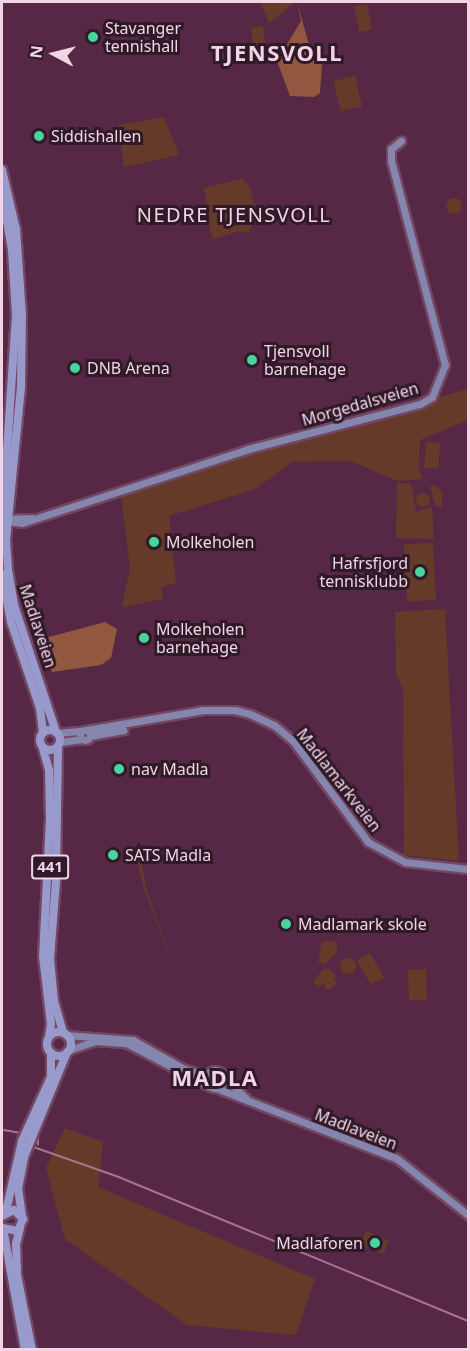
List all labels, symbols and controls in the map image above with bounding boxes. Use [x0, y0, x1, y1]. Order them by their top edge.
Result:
place label: Stavanger tennishall [105, 18, 181, 56]
north arrow [24, 24, 84, 84]
marker: Stavanger tennishall [86, 30, 100, 44]
district label: TJENSVOLL [211, 40, 343, 66]
text: N [24, 44, 48, 60]
place label: Siddishallen [51, 126, 141, 146]
marker: Siddishallen [32, 129, 46, 143]
district label: NEDRE TJENSVOLL [137, 202, 331, 226]
place label: Tjensvoll barnehage [264, 341, 346, 379]
marker: Tjensvoll barnehage [245, 353, 259, 367]
place label: DNB Arena [87, 358, 170, 378]
marker: DNB Arena [68, 361, 82, 375]
street label: Morgedalsveien [300, 378, 420, 430]
place label: Molkeholen [166, 532, 254, 552]
marker: Molkeholen [147, 535, 161, 549]
place label: Hafrsfjord tennisklubb [319, 553, 408, 591]
marker: Hafrsfjord tennisklubb [413, 565, 427, 579]
street label: Madlaveien [15, 582, 61, 670]
place label: Molkeholen barnehage [156, 619, 244, 657]
marker: Molkeholen barnehage [137, 631, 151, 645]
street label: Madlamarkveien [293, 725, 385, 835]
place label: nav Madla [131, 759, 209, 779]
marker: nav Madla [112, 762, 126, 776]
place label: SATS Madla [125, 845, 211, 865]
marker: SATS Madla [106, 848, 120, 862]
road number: 441 [31, 855, 70, 879]
place label: Madlamark skole [298, 914, 427, 934]
marker: Madlamark skole [279, 917, 293, 931]
district label: MADLA [171, 1065, 259, 1091]
street label: Madlaveien [312, 1105, 400, 1153]
place label: Madlaforen [276, 1233, 363, 1253]
marker: Madlaforen [368, 1236, 382, 1250]

